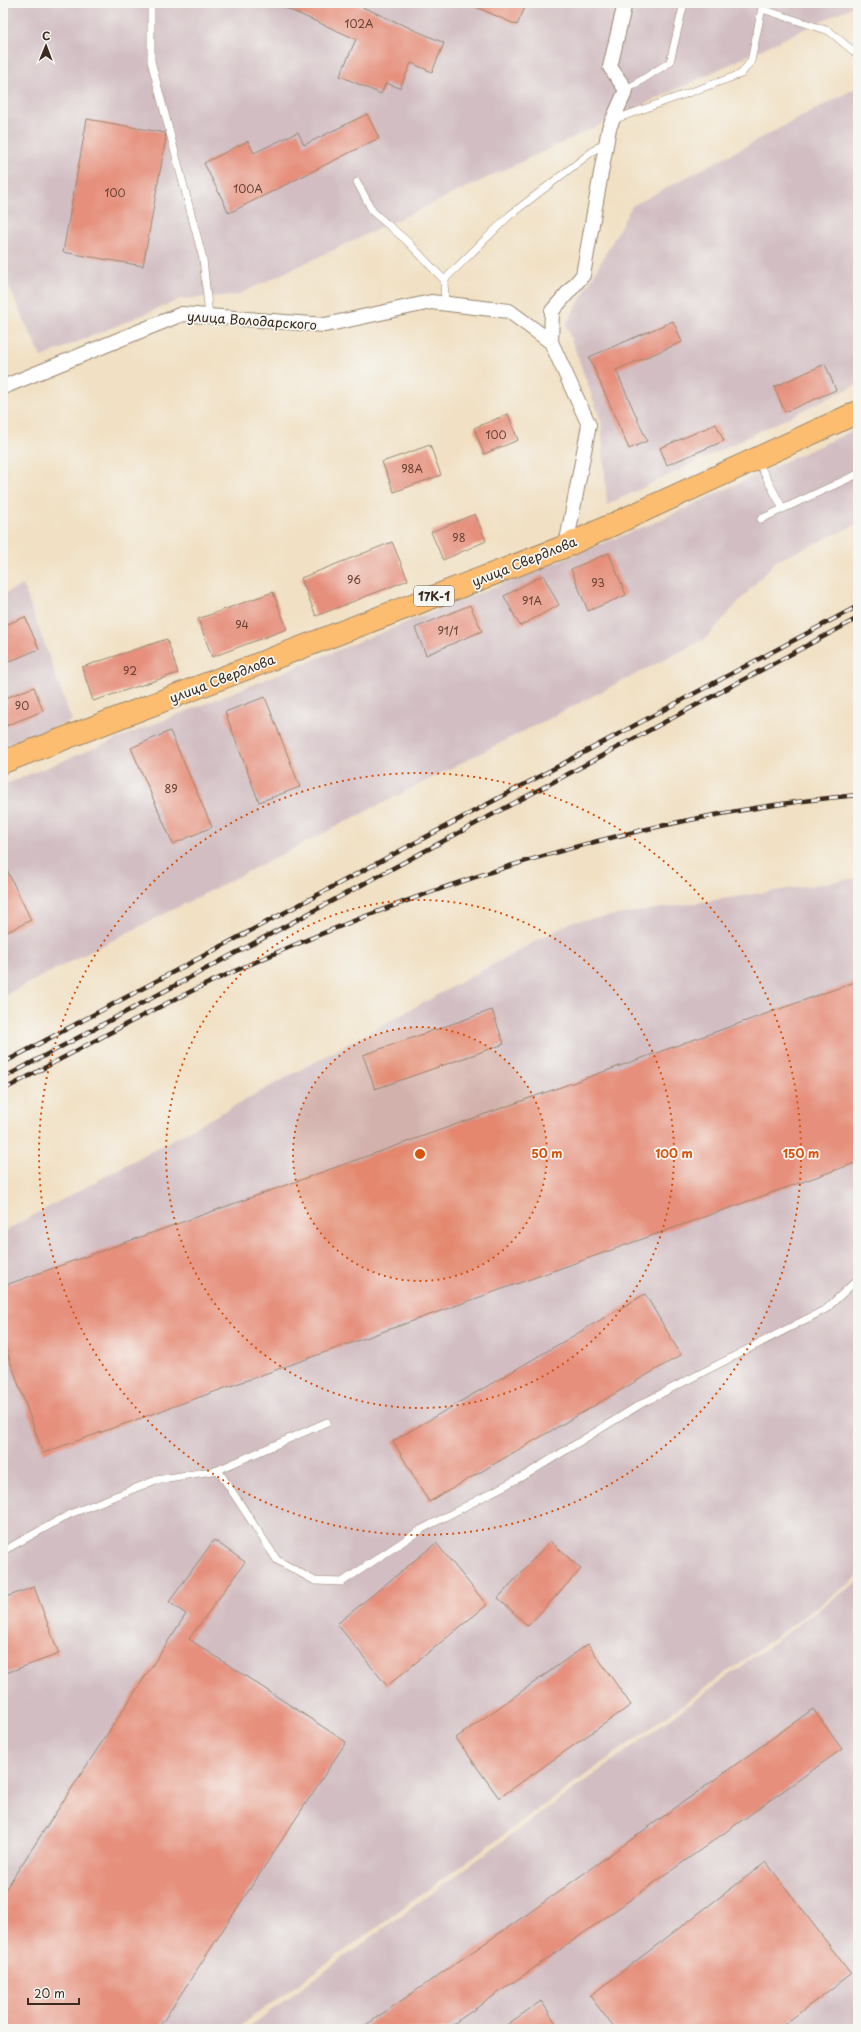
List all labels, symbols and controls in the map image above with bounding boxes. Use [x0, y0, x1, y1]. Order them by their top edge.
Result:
house number: 102А [345, 15, 374, 32]
north arrow [26, 26, 66, 66]
text: С [42, 27, 50, 44]
house number: 100А [233, 180, 263, 197]
house number: 100 [104, 184, 126, 201]
street label: улица Володарского [186, 306, 318, 334]
house number: 100 [485, 426, 507, 443]
house number: 98А [401, 460, 423, 477]
house number: 98 [452, 529, 466, 546]
street label: улица Свердлова [469, 531, 580, 591]
house number: 96 [347, 571, 361, 588]
house number: 93 [591, 574, 605, 591]
road number: 17К-1 [414, 586, 454, 606]
house number: 91А [522, 592, 542, 609]
house number: 94 [235, 616, 249, 633]
house number: 91/1 [438, 622, 458, 639]
street label: улица Свердлова [166, 649, 278, 707]
house number: 92 [123, 662, 137, 679]
house number: 90 [15, 697, 29, 714]
house number: 89 [164, 780, 178, 797]
text: 50 m [531, 1144, 563, 1162]
text: 100 m [655, 1144, 693, 1162]
text: 150 m [783, 1144, 819, 1162]
centre of rings [413, 1147, 427, 1161]
scale bar [28, 1980, 79, 2006]
text: 20 m [34, 1984, 65, 2002]

